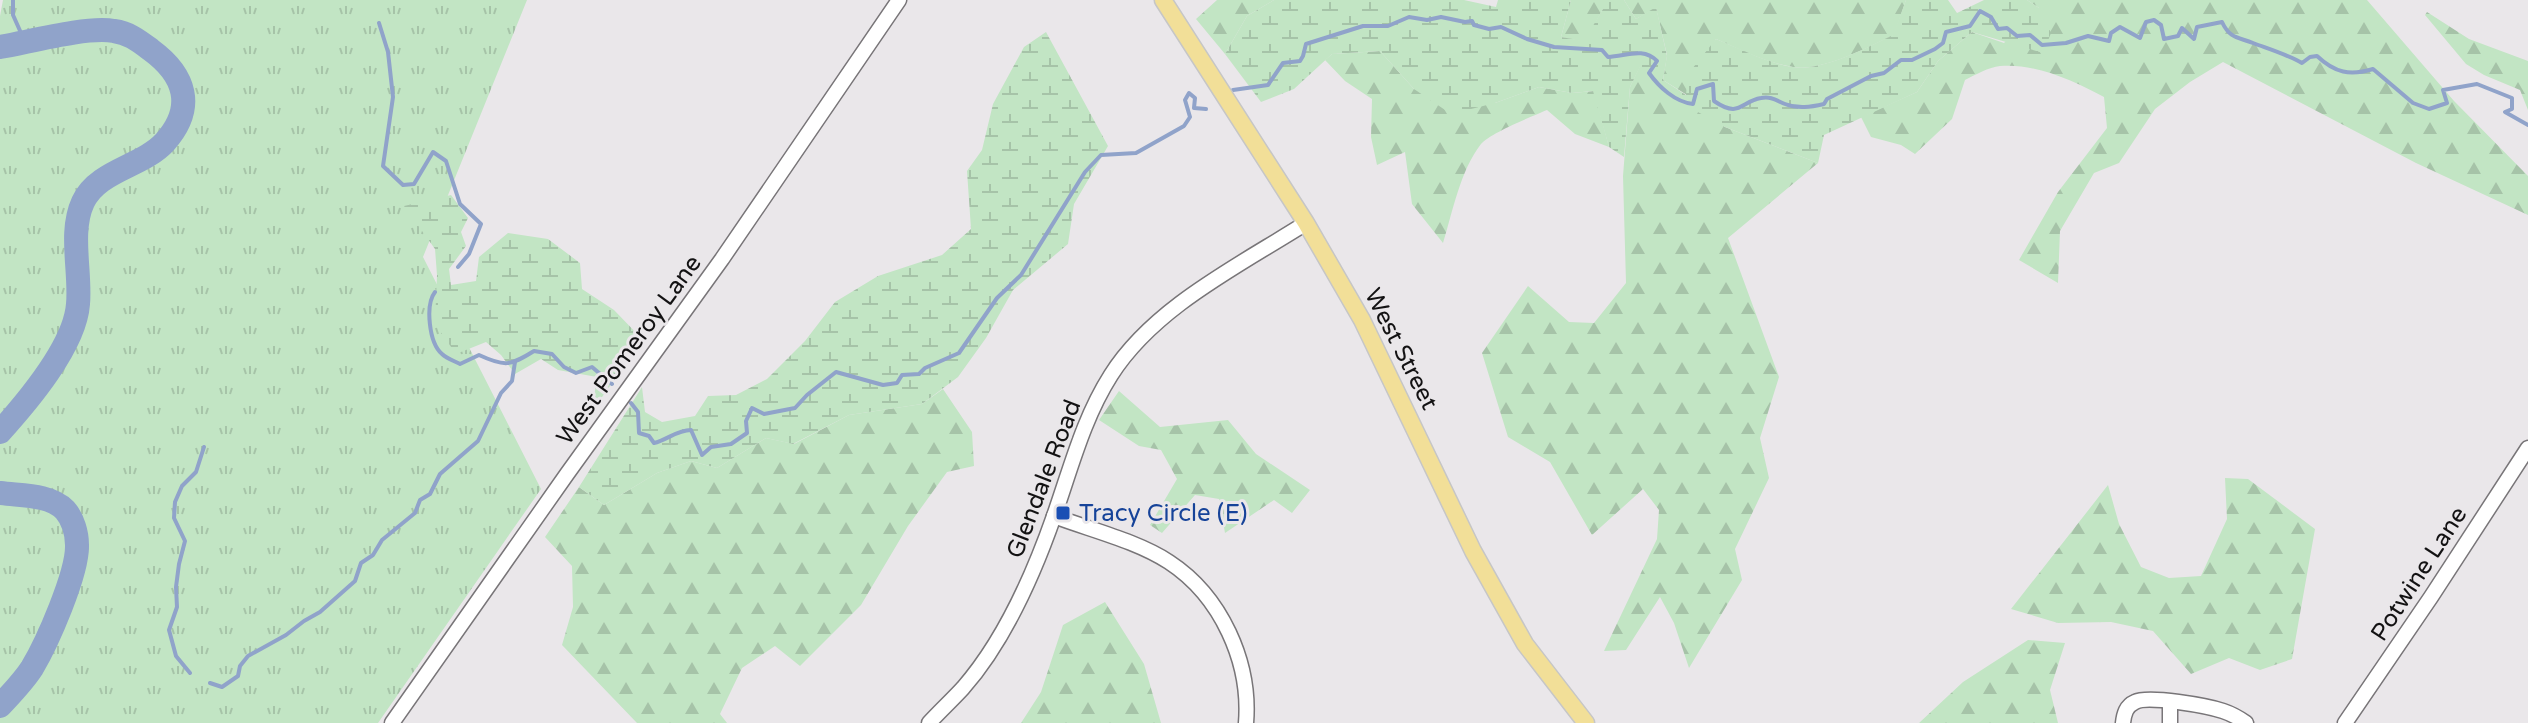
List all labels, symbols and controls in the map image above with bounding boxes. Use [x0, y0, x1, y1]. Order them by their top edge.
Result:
street label: West Pomeroy Lane [550, 249, 708, 451]
street label: West Street [1358, 284, 1444, 414]
street label: Glendale Road [1001, 396, 1087, 562]
place label: Tracy Circle (E) [1079, 499, 1248, 528]
street label: Potwine Lane [2365, 501, 2473, 647]
marker: Tracy Circle (E) [1054, 504, 1072, 522]

